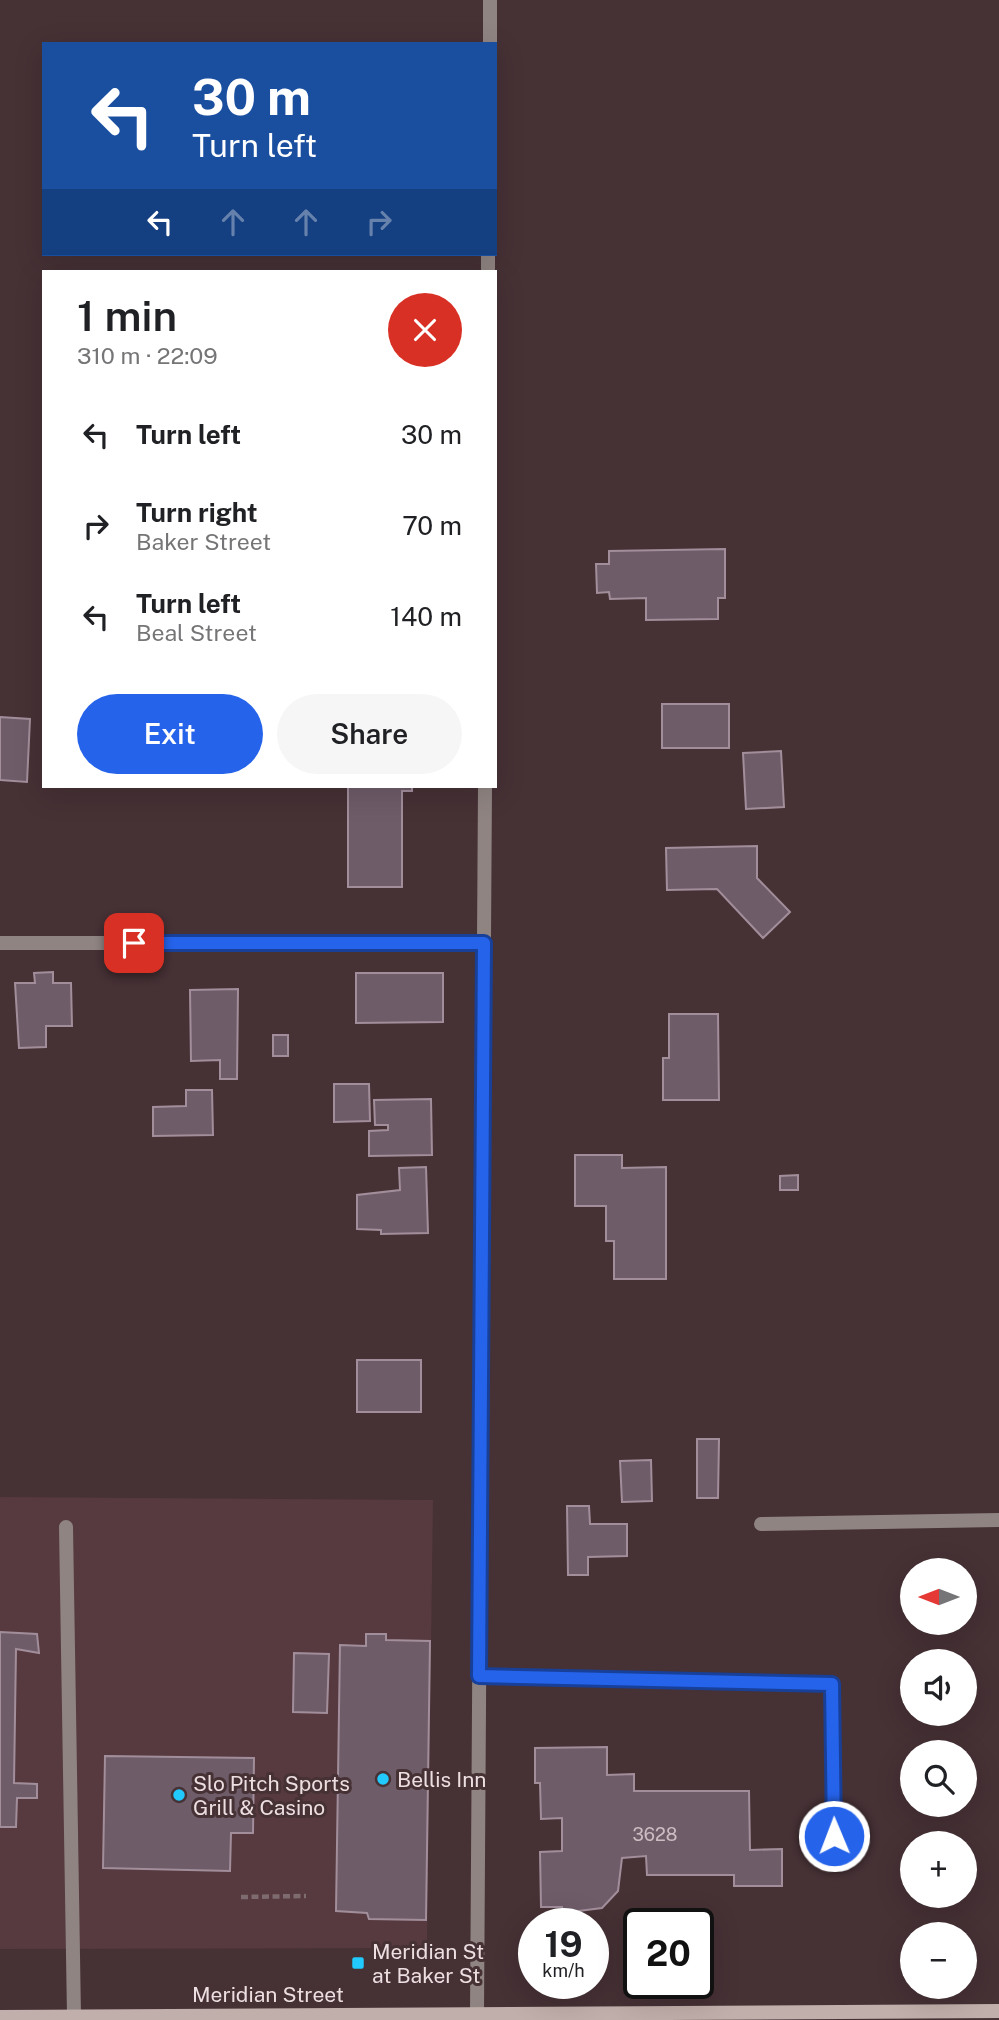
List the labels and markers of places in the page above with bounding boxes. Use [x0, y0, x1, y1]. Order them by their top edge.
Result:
pin [104, 913, 164, 973]
place label: Bellis Inn [397, 1767, 486, 1792]
place label: Slo Pitch Sports Grill & Casino [193, 1771, 350, 1820]
marker: Bellis Inn [375, 1771, 391, 1787]
marker: Slo Pitch Sports Grill & Casino [171, 1787, 187, 1803]
place label: Meridian St at Baker St [372, 1939, 484, 1988]
marker: Meridian St at Baker St [350, 1955, 366, 1971]

